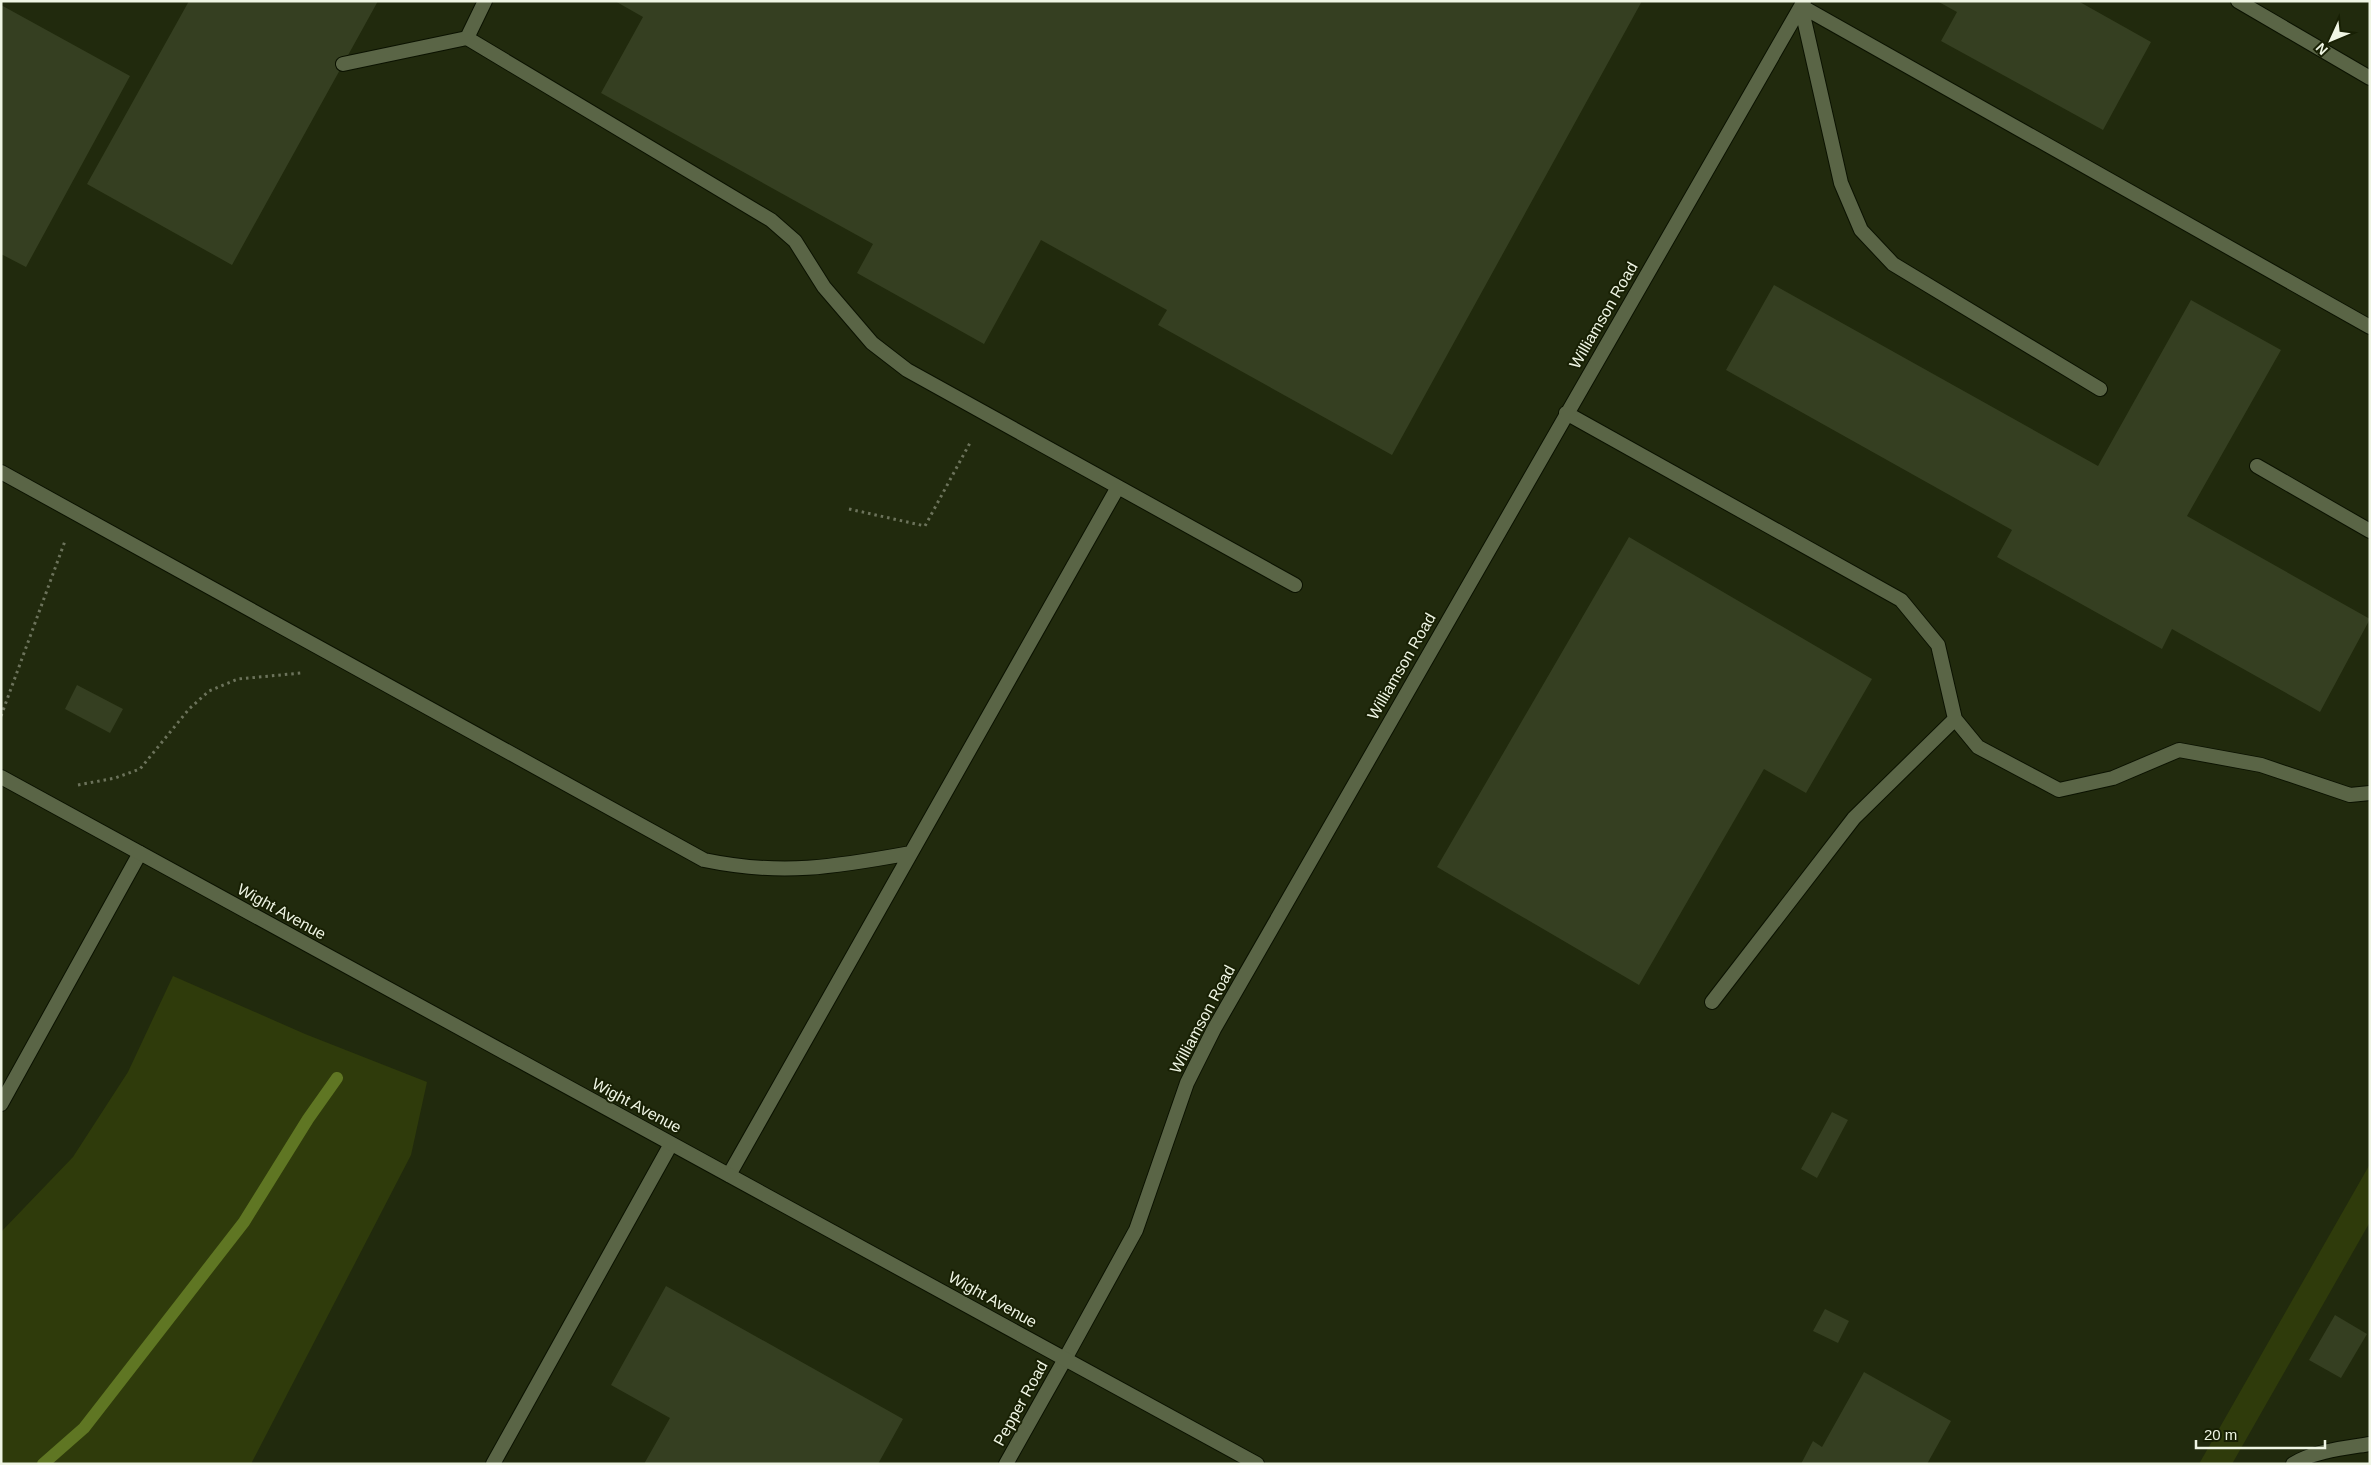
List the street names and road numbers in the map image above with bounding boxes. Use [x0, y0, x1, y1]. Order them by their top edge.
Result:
street label: Williamson Road [1566, 259, 1641, 371]
street label: Williamson Road [1364, 610, 1439, 722]
street label: Wight Avenue [235, 880, 329, 943]
street label: Williamson Road [1167, 962, 1238, 1076]
street label: Wight Avenue [589, 1075, 684, 1136]
street label: Wight Avenue [946, 1268, 1040, 1331]
street label: Pepper Road [990, 1358, 1051, 1449]

